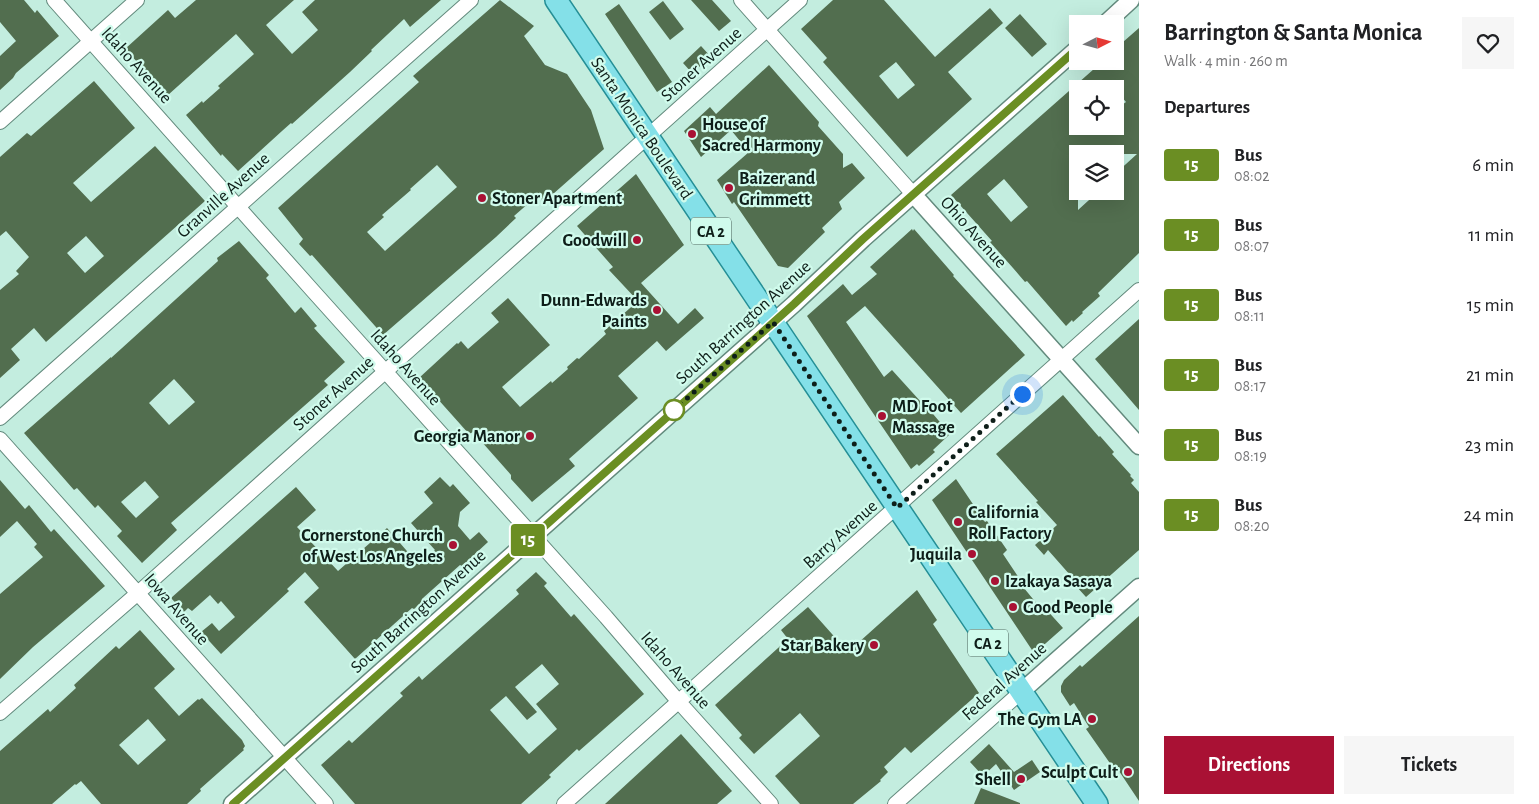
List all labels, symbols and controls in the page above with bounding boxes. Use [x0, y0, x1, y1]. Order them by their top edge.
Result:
north arrow [1069, 15, 1124, 70]
map controls [1069, 15, 1124, 200]
button: heart [1462, 17, 1514, 69]
text: Barrington & Santa Monica [1164, 21, 1423, 45]
street label: Idaho Avenue [98, 24, 175, 107]
street label: Stoner Avenue [658, 24, 745, 105]
text: Walk · 4 min · 260 m [1164, 53, 1288, 69]
street label: Santa Monica Boulevard [587, 54, 695, 203]
button: locate [1069, 80, 1124, 135]
text: Departures [1164, 98, 1250, 117]
place label: House of Sacred Harmony [702, 116, 822, 155]
marker: House of Sacred Harmony [686, 128, 698, 140]
button: layers [1069, 145, 1124, 200]
text: Bus [1234, 146, 1262, 165]
street label: Granville Avenue [174, 150, 273, 242]
text: 15 [1184, 156, 1199, 174]
text: 6 min [1472, 156, 1514, 175]
text: 08:02 [1234, 168, 1269, 184]
place label: Baizer and Grimmett [739, 170, 816, 209]
marker: Baizer and Grimmett [723, 182, 735, 194]
place label: Stoner Apartment [492, 190, 622, 208]
marker: Stoner Apartment [476, 192, 488, 204]
street label: Ohio Avenue [937, 193, 1010, 272]
text: Bus [1234, 216, 1262, 235]
road number: CA 2 [691, 218, 731, 245]
text: 15 [1184, 226, 1199, 244]
text: 11 min [1468, 226, 1514, 245]
place label: Goodwill [563, 232, 627, 250]
marker: Goodwill [631, 234, 643, 246]
text: 08:07 [1234, 238, 1269, 254]
street label: South Barrington Avenue [673, 258, 815, 388]
text: Bus [1234, 286, 1262, 305]
place label: Dunn-Edwards Paints [540, 292, 647, 331]
text: 15 [1184, 296, 1199, 314]
text: 15 min [1467, 296, 1514, 315]
marker: Dunn-Edwards Paints [651, 304, 663, 316]
text: 08:11 [1234, 308, 1265, 324]
street label: Idaho Avenue [367, 326, 444, 409]
street label: Stoner Avenue [290, 353, 377, 434]
text: Bus [1234, 356, 1262, 375]
text: 15 [1184, 366, 1199, 384]
text: 21 min [1466, 366, 1514, 385]
text: 08:17 [1234, 378, 1266, 394]
your location [1010, 382, 1035, 407]
place label: MD Foot Massage [892, 398, 955, 437]
unlabelled marker [663, 399, 685, 421]
marker: MD Foot Massage [876, 410, 888, 422]
text: Bus [1234, 426, 1262, 445]
place label: Georgia Manor [414, 428, 521, 446]
marker: Georgia Manor [524, 430, 536, 442]
text: 15 [1184, 436, 1199, 454]
text: 23 min [1465, 436, 1514, 455]
text: 08:19 [1234, 448, 1267, 464]
text: Bus [1234, 496, 1262, 515]
street label: Barry Avenue [800, 497, 881, 572]
place label: California Roll Factory [968, 504, 1053, 543]
text: 15 [1184, 506, 1199, 524]
text: 24 min [1463, 506, 1514, 525]
marker: California Roll Factory [952, 516, 964, 528]
text: 08:20 [1234, 518, 1269, 534]
line badge: 15 [506, 524, 550, 556]
place label: Cornerstone Church of West Los Angeles [301, 527, 443, 566]
text: 15 [521, 531, 535, 549]
marker: Cornerstone Church of West Los Angeles [447, 539, 459, 551]
place label: Juquila [910, 546, 962, 564]
street label: South Barrington Avenue [348, 547, 490, 677]
marker: Juquila [966, 548, 978, 560]
street label: Iowa Avenue [140, 570, 212, 649]
place label: Izakaya Sasaya [1005, 573, 1113, 591]
marker: Izakaya Sasaya [989, 575, 1001, 587]
place label: Good People [1023, 599, 1113, 617]
marker: Good People [1007, 601, 1019, 613]
street label: Idaho Avenue [637, 629, 713, 713]
road number: CA 2 [968, 630, 1008, 656]
place label: Star Bakery [781, 637, 865, 655]
marker: Star Bakery [868, 639, 880, 651]
street label: Federal Avenue [959, 639, 1050, 724]
place label: The Gym LA [998, 711, 1082, 729]
marker: The Gym LA [1086, 713, 1098, 725]
button: Directions [1164, 736, 1334, 794]
button: Tickets [1344, 736, 1514, 794]
place label: Sculpt Cult [1041, 764, 1118, 782]
marker: Sculpt Cult [1122, 766, 1134, 778]
place label: Shell [975, 771, 1011, 789]
marker: Shell [1015, 773, 1027, 785]

